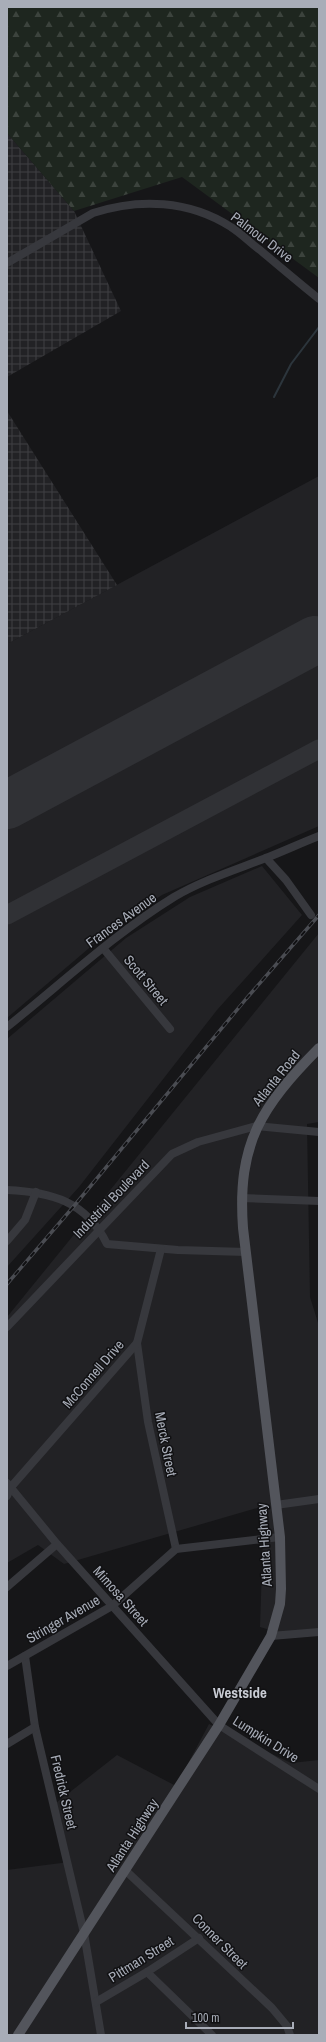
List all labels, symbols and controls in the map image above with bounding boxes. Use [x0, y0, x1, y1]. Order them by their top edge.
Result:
street label: Palmour Drive [227, 208, 297, 266]
street label: Frances Avenue [82, 888, 160, 952]
street label: Scott Street [120, 951, 172, 1009]
street label: Atlanta Road [247, 1047, 304, 1110]
street label: Industrial Boulevard [69, 1156, 153, 1242]
street label: McConnell Drive [58, 1336, 128, 1412]
street label: Merck Street [151, 1410, 181, 1478]
street label: Atlanta Highway [252, 1502, 276, 1588]
street label: Mimosa Street [89, 1562, 153, 1630]
street label: Stringer Avenue [23, 1591, 103, 1647]
district label: Westside [213, 1682, 267, 1703]
street label: Lumpkin Drive [230, 1712, 302, 1766]
street label: Fredrick Street [47, 1753, 81, 1831]
street label: Atlanta Highway [101, 1795, 162, 1876]
street label: Conner Street [188, 1909, 252, 1973]
street label: Pittman Street [105, 1932, 177, 1986]
scale bar [186, 2004, 293, 2030]
text: 100 m [192, 2010, 219, 2026]

